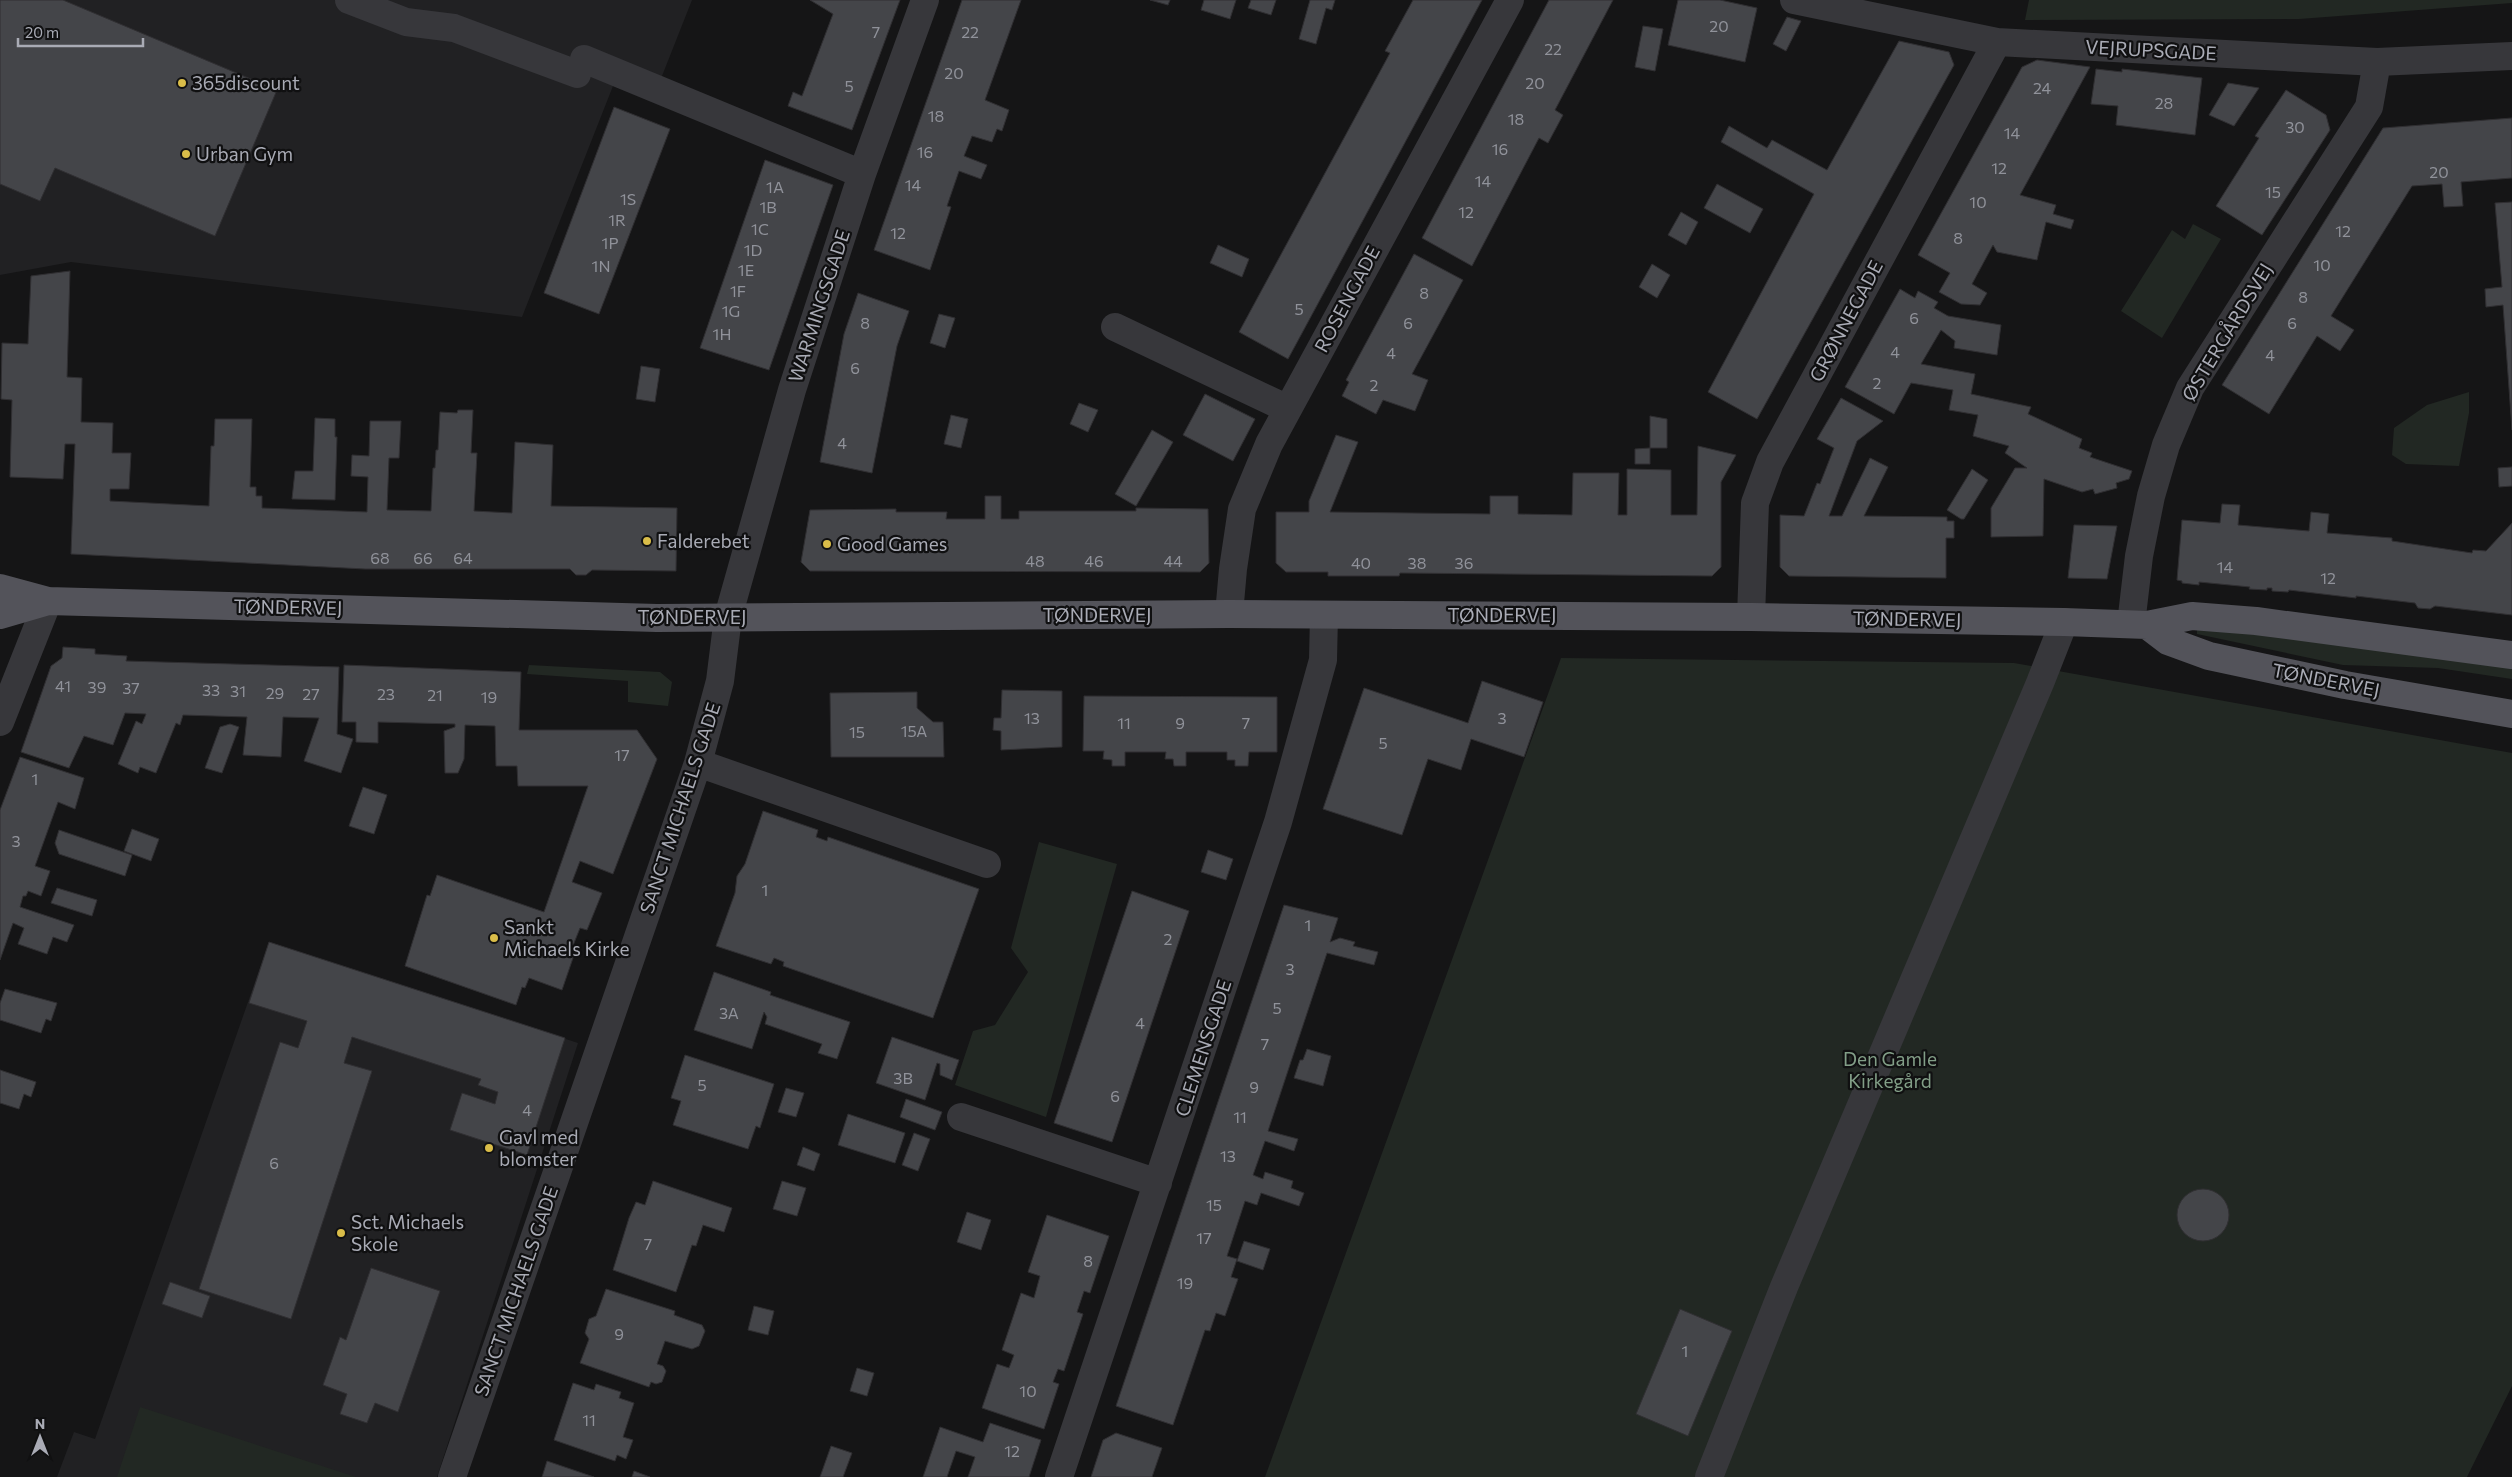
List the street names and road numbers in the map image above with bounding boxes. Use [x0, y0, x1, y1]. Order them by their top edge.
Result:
street label: VEJRUPSGADE [2085, 35, 2217, 64]
street label: WARMINGSGADE [783, 227, 854, 385]
street label: ROSENGADE [1309, 242, 1384, 356]
street label: GRØNNEGADE [1804, 256, 1887, 385]
street label: ØSTERGÅRDSVEJ [2176, 258, 2277, 405]
street label: TØNDERVEJ [233, 594, 343, 619]
street label: TØNDERVEJ [1043, 603, 1151, 626]
street label: TØNDERVEJ [1448, 603, 1556, 626]
street label: TØNDERVEJ [638, 605, 746, 628]
street label: TØNDERVEJ [1852, 606, 1962, 631]
street label: TØNDERVEJ [2270, 658, 2382, 701]
street label: SANCT MICHAELS GADE [635, 699, 725, 916]
street label: CLEMENSGADE [1170, 977, 1235, 1119]
street label: SANCT MICHAELS GADE [469, 1183, 562, 1399]

